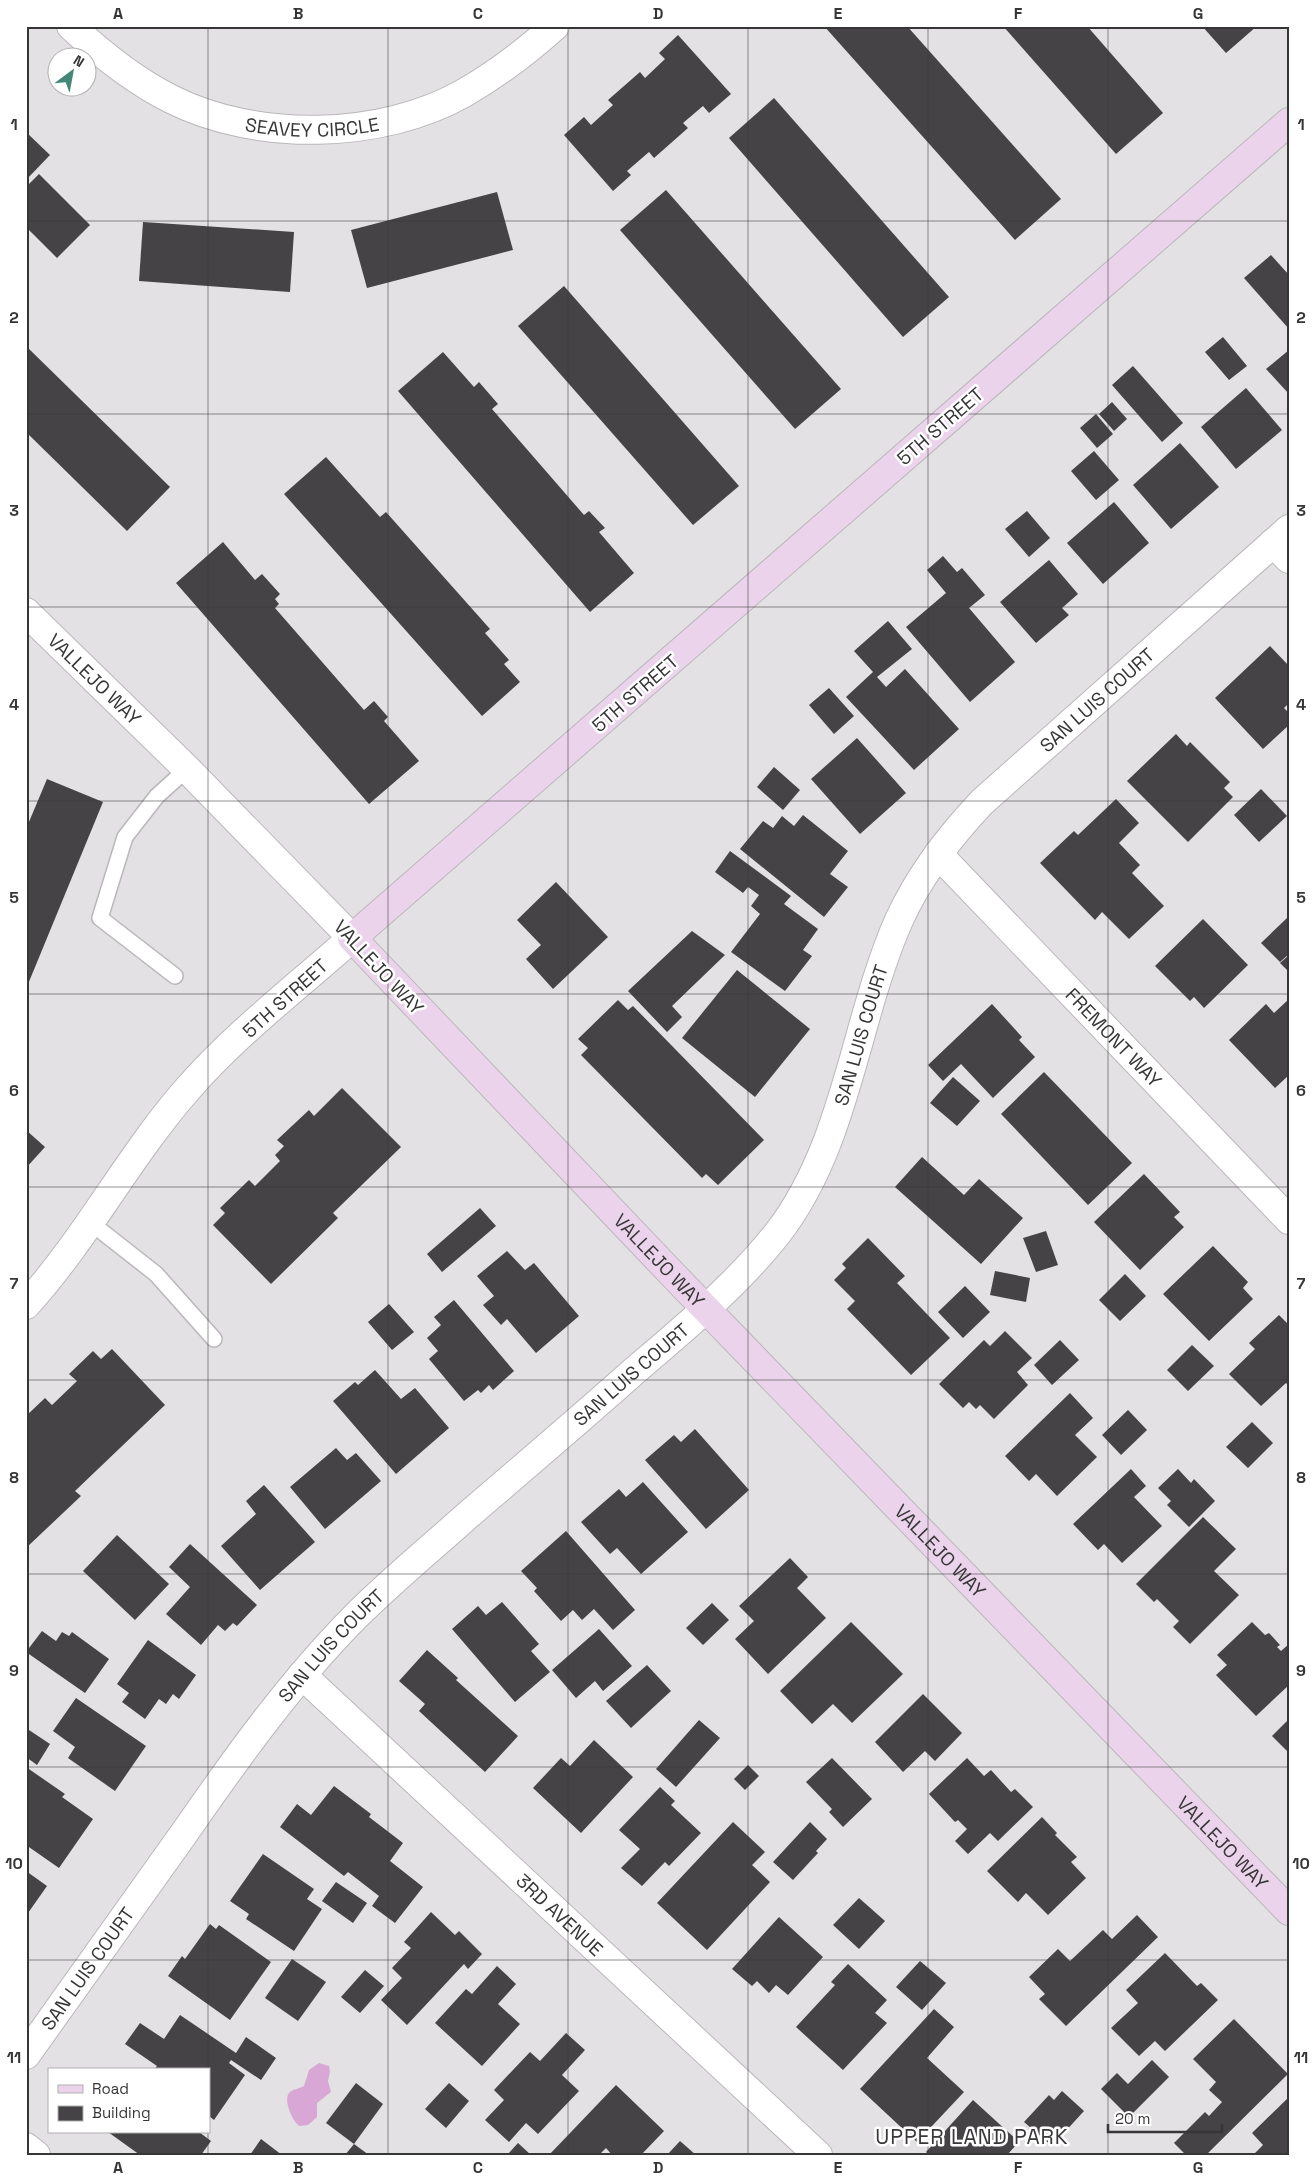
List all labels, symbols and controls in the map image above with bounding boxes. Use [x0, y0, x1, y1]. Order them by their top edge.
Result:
text: A [113, 3, 123, 24]
text: B [293, 3, 303, 24]
text: C [473, 3, 483, 24]
text: D [653, 3, 663, 24]
text: E [834, 3, 843, 24]
text: F [1014, 3, 1023, 24]
text: G [1193, 3, 1203, 24]
north arrow [48, 48, 98, 98]
text: N [70, 51, 88, 71]
street label: SEAVEY CIRCLE [243, 112, 381, 143]
text: 1 [10, 114, 18, 135]
text: 1 [1297, 114, 1305, 135]
text: 2 [9, 307, 19, 328]
text: 2 [1296, 307, 1306, 328]
street label: 5TH STREET [892, 382, 989, 471]
text: 3 [9, 500, 19, 521]
text: 3 [1296, 500, 1306, 521]
street label: VALLEJO WAY [42, 628, 147, 731]
street label: SAN LUIS COURT [1035, 642, 1160, 758]
street label: 5TH STREET [587, 649, 684, 738]
text: 4 [9, 694, 19, 715]
text: 4 [1296, 694, 1306, 715]
text: 5 [9, 887, 19, 908]
text: 5 [1296, 887, 1306, 908]
street label: VALLEJO WAY [328, 915, 429, 1020]
street label: 5TH STREET [237, 953, 333, 1043]
street label: SAN LUIS COURT [829, 961, 894, 1109]
street label: FREMONT WAY [1060, 983, 1167, 1093]
text: 6 [9, 1080, 19, 1101]
text: 6 [1296, 1080, 1306, 1101]
street label: VALLEJO WAY [608, 1208, 710, 1313]
text: 7 [10, 1273, 19, 1294]
text: 7 [1297, 1273, 1306, 1294]
street label: SAN LUIS COURT [568, 1317, 695, 1432]
text: 8 [9, 1467, 19, 1488]
text: 8 [1296, 1467, 1306, 1488]
street label: VALLEJO WAY [889, 1499, 991, 1604]
street label: SAN LUIS COURT [273, 1584, 389, 1708]
text: 9 [9, 1660, 19, 1681]
text: 9 [1296, 1660, 1306, 1681]
street label: VALLEJO WAY [1171, 1791, 1274, 1895]
text: 10 [5, 1853, 23, 1874]
text: 10 [1292, 1853, 1310, 1874]
street label: 3RD AVENUE [511, 1868, 608, 1962]
street label: SAN LUIS COURT [35, 1902, 140, 2035]
text: 11 [7, 2047, 21, 2068]
text: 11 [1294, 2047, 1308, 2068]
legend [48, 2068, 210, 2134]
text: Road [92, 2079, 129, 2098]
scale bar [1108, 2101, 1221, 2133]
text: Building [92, 2103, 151, 2122]
text: 20 m [1115, 2109, 1150, 2128]
district label: UPPER LAND PARK [875, 2123, 1069, 2150]
text: A [113, 2157, 123, 2178]
text: B [293, 2157, 303, 2178]
text: C [473, 2157, 483, 2178]
text: D [653, 2157, 663, 2178]
text: E [834, 2157, 843, 2178]
text: F [1014, 2157, 1023, 2178]
text: G [1193, 2157, 1203, 2178]

